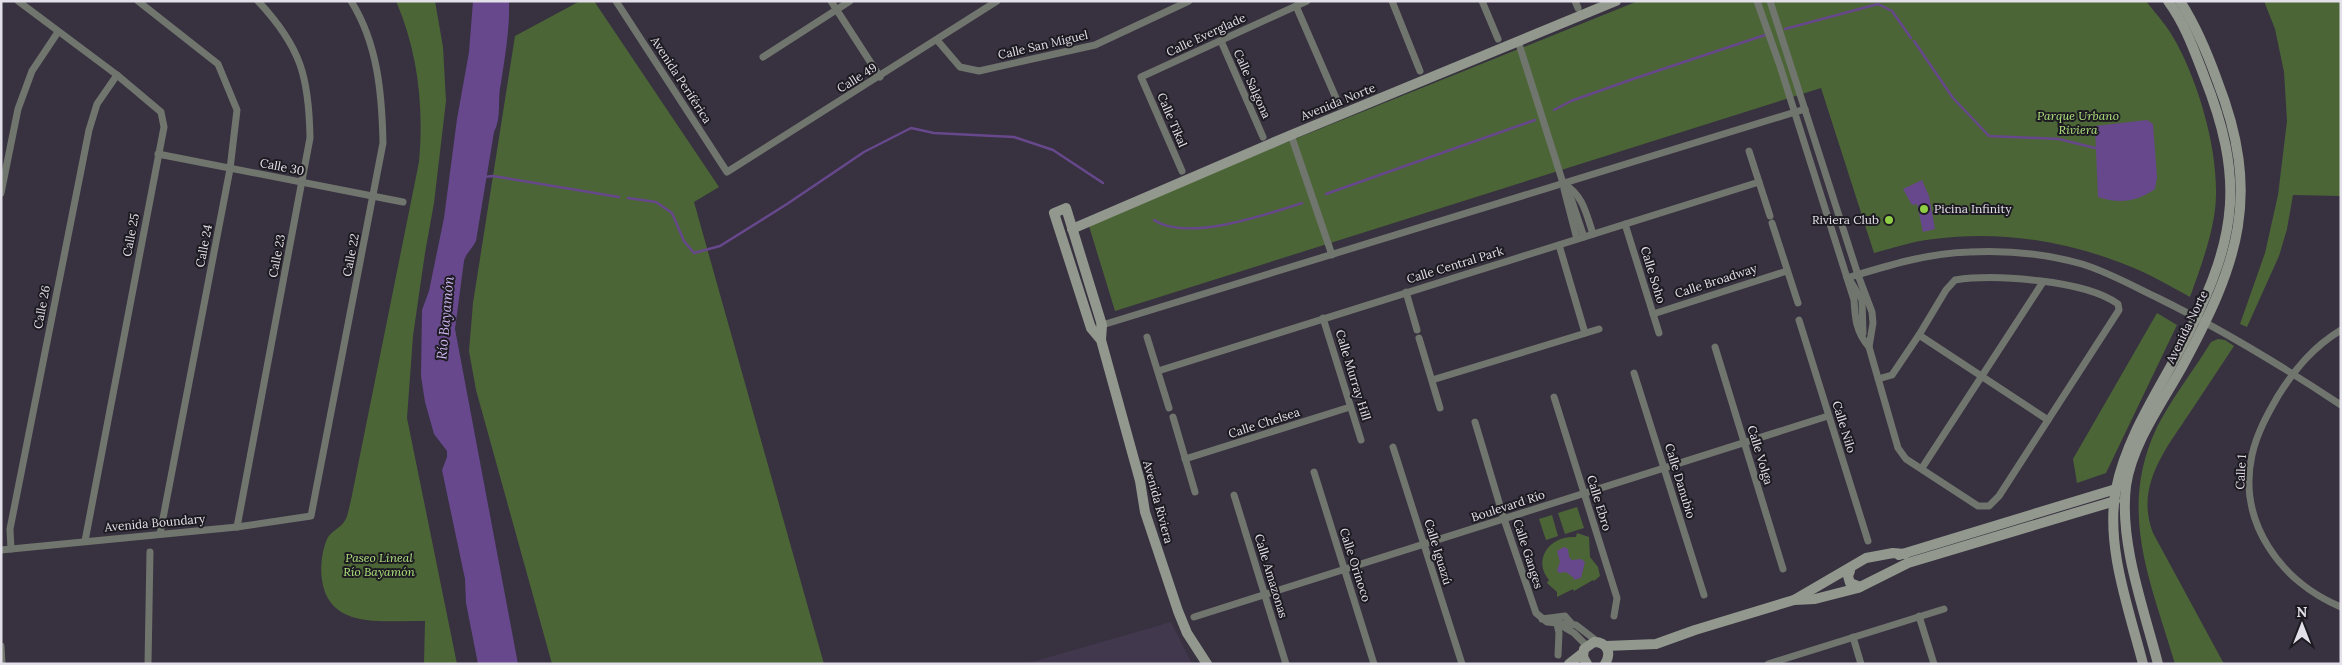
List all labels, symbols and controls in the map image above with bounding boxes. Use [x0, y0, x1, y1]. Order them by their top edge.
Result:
street label: Calle Everglade [1164, 9, 1248, 59]
street label: Calle San Miguel [996, 27, 1089, 62]
street label: Avenida Periférica [647, 33, 715, 126]
street label: Calle Salgona [1231, 47, 1274, 121]
street label: Calle 49 [834, 59, 880, 96]
street label: Avenida Norte [1297, 80, 1378, 124]
street label: Calle Tikal [1154, 90, 1191, 149]
park label: Parque Urbano Riviera [2037, 108, 2119, 137]
street label: Calle 30 [259, 155, 306, 178]
place label: Picina Infinity [1934, 201, 2012, 216]
marker: Picina Infinity [1918, 203, 1930, 215]
street label: Calle 25 [119, 212, 142, 258]
place label: Riviera Club [1812, 212, 1879, 227]
marker: Riviera Club [1883, 214, 1895, 226]
street label: Calle 24 [192, 223, 215, 269]
street label: Calle 22 [339, 232, 362, 278]
street label: Calle 23 [265, 233, 288, 279]
street label: Calle Central Park [1405, 243, 1505, 286]
street label: Calle Soho [1638, 245, 1669, 305]
street label: Calle Broadway [1673, 260, 1759, 301]
water label: Río Bayamón [432, 275, 458, 360]
street label: Calle 26 [30, 284, 53, 330]
street label: Avenida Norte [2162, 287, 2211, 367]
street label: Calle Murray Hill [1333, 328, 1374, 422]
street label: Calle Nilo [1829, 399, 1859, 455]
street label: Calle Chelsea [1226, 404, 1302, 441]
street label: Calle Volga [1744, 423, 1777, 486]
street label: Calle Danubio [1662, 442, 1699, 520]
street label: Calle 1 [2232, 454, 2249, 490]
street label: Avenida Riviera [1140, 458, 1177, 545]
street label: Calle Ebro [1584, 473, 1615, 532]
street label: Boulevard Río [1469, 487, 1547, 525]
street label: Avenida Boundary [103, 511, 207, 534]
street label: Calle Iguazú [1421, 517, 1456, 587]
street label: Calle Ganges [1510, 517, 1547, 591]
street label: Calle Orinoco [1337, 526, 1374, 604]
street label: Calle Amazonas [1252, 532, 1292, 620]
park label: Paseo Lineal Río Bayamón [343, 550, 415, 579]
north arrow [2277, 600, 2327, 650]
text: N [2297, 603, 2308, 621]

